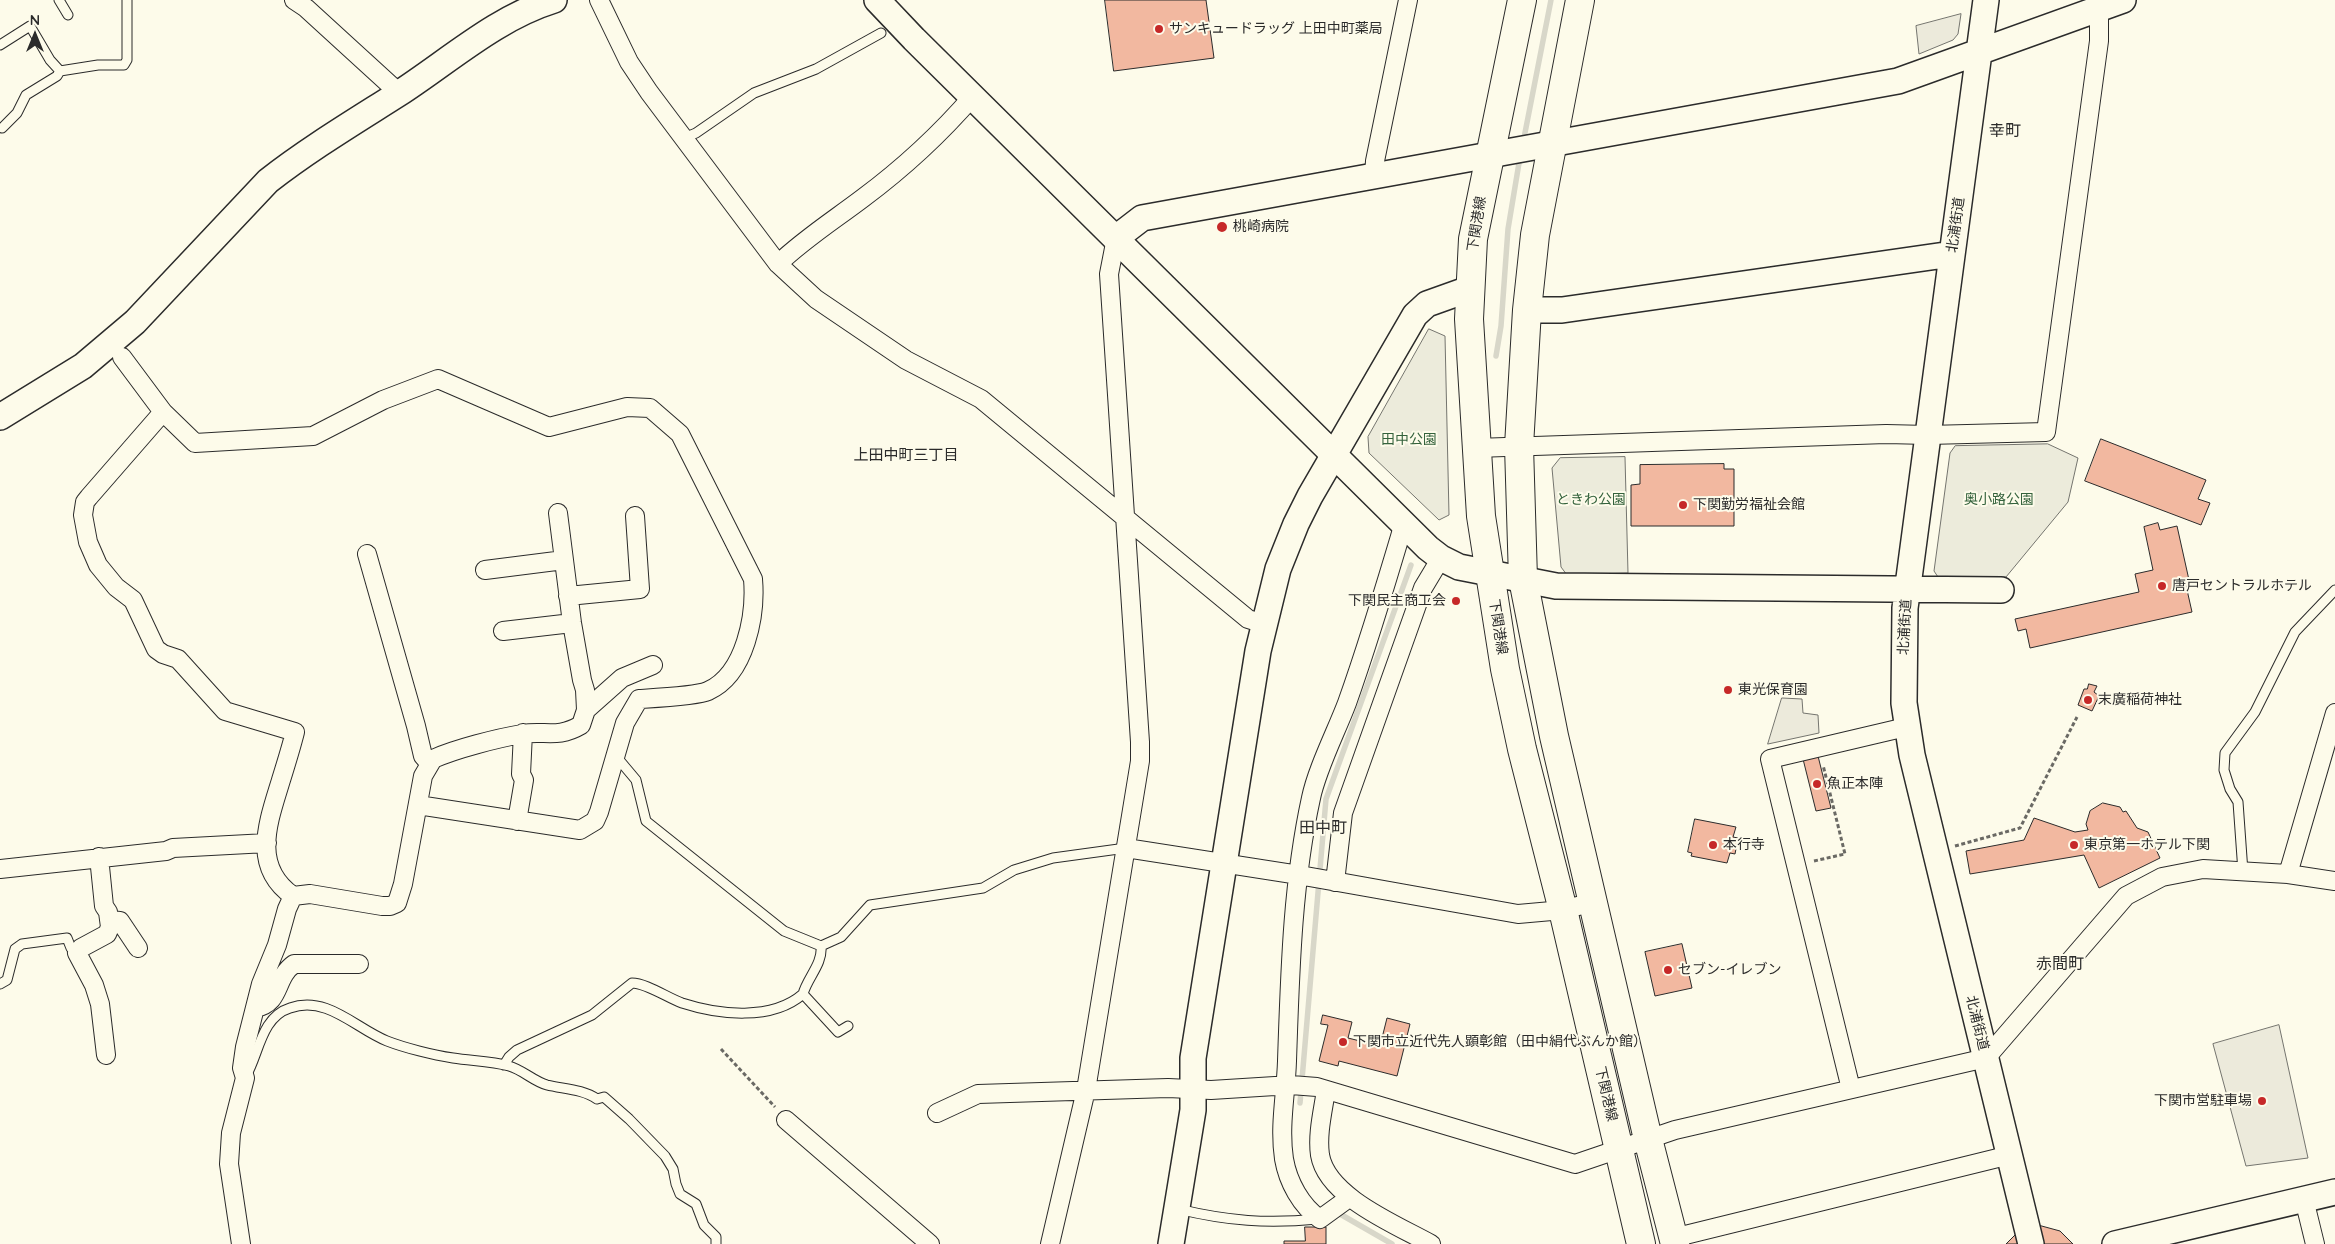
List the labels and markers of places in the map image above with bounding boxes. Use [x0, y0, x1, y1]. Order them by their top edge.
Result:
place label: サンキュードラッグ 上田中町薬局 [1169, 21, 1383, 37]
marker: サンキュードラッグ 上田中町薬局 [1153, 23, 1165, 35]
place label: 桃崎病院 [1233, 219, 1289, 235]
marker: 桃崎病院 [1215, 220, 1229, 234]
place label: 下関勤労福祉会館 [1693, 497, 1805, 513]
marker: 下関勤労福祉会館 [1677, 499, 1689, 511]
place label: 唐戸セントラルホテル [2172, 578, 2312, 594]
marker: 唐戸セントラルホテル [2156, 580, 2168, 592]
place label: 下関民主商工会 [1348, 593, 1446, 609]
marker: 下関民主商工会 [1450, 595, 1462, 607]
place label: 東光保育園 [1738, 682, 1808, 698]
marker: 東光保育園 [1722, 684, 1734, 696]
place label: 末廣稲荷神社 [2098, 692, 2182, 708]
marker: 末廣稲荷神社 [2082, 694, 2094, 706]
place label: 魚正本陣 [1827, 776, 1883, 792]
marker: 魚正本陣 [1811, 778, 1823, 790]
place label: 本行寺 [1723, 837, 1765, 853]
place label: 東京第一ホテル下関 [2084, 837, 2210, 853]
marker: 本行寺 [1707, 839, 1719, 851]
marker: 東京第一ホテル下関 [2068, 839, 2080, 851]
place label: セブン-イレブン [1678, 962, 1781, 978]
marker: セブン-イレブン [1662, 964, 1674, 976]
place label: 下関市立近代先人顕彰館（田中絹代ぶんか館） [1353, 1034, 1647, 1050]
marker: 下関市立近代先人顕彰館（田中絹代ぶんか館） [1337, 1036, 1349, 1048]
place label: 下関市営駐車場 [2154, 1093, 2252, 1109]
marker: 下関市営駐車場 [2256, 1095, 2268, 1107]

